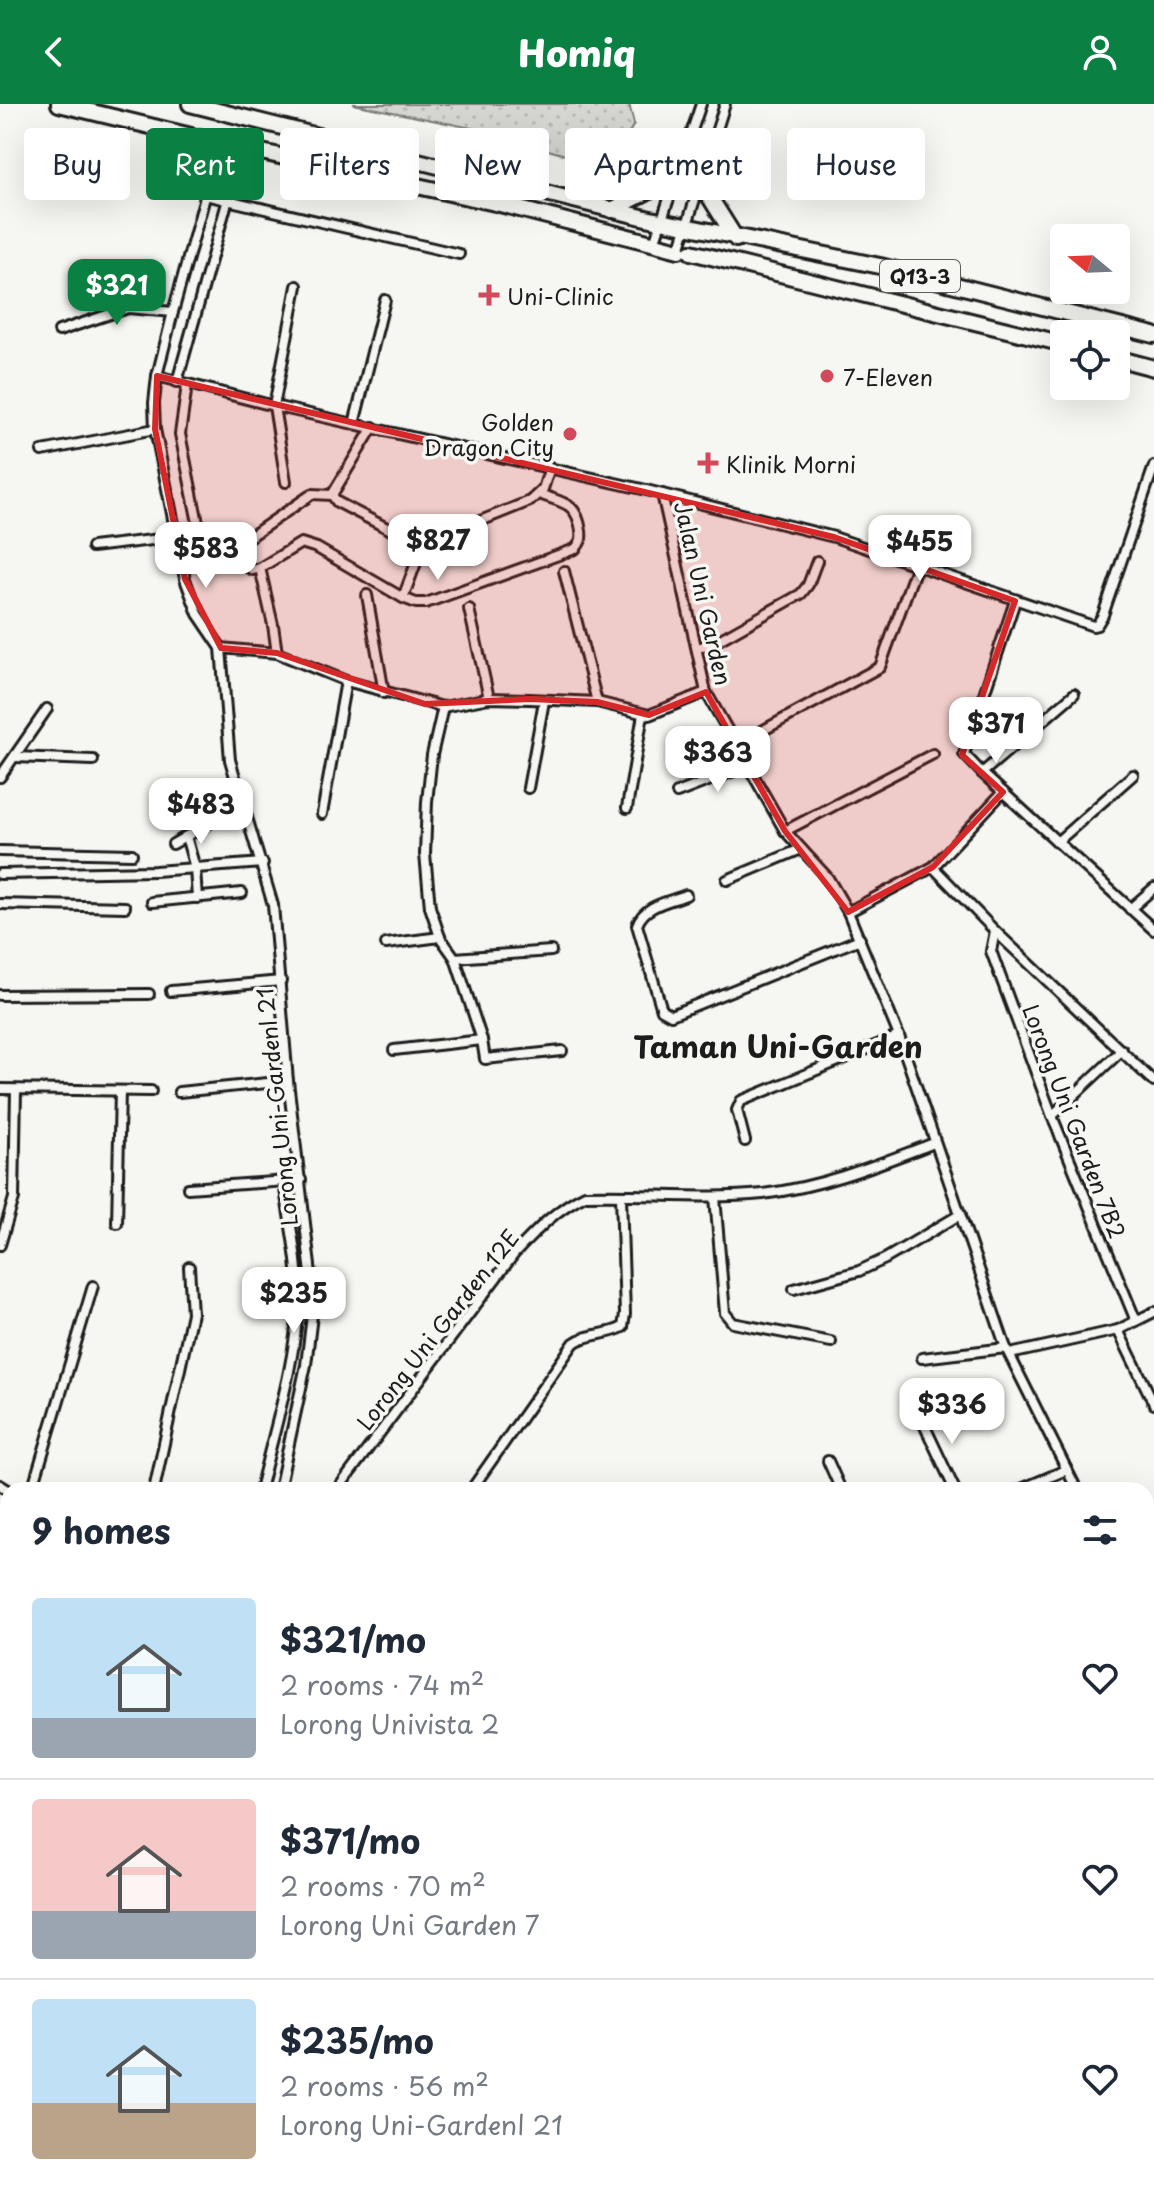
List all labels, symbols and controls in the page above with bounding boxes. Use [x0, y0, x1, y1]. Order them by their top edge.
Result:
text: Homiq [518, 25, 636, 79]
icon: back [32, 30, 76, 74]
icon: person [1078, 30, 1122, 74]
chip: Buy [24, 128, 130, 200]
chip: Rent [146, 128, 264, 200]
chip: Filters [280, 128, 419, 200]
chip: New [435, 128, 549, 200]
chip: Apartment [565, 128, 771, 200]
chip: House [787, 128, 925, 200]
north arrow [1050, 224, 1130, 304]
map controls [1050, 224, 1130, 400]
pin: $321 [70, 259, 164, 327]
road number: Q13-3 [880, 260, 960, 292]
text: $321 [86, 265, 148, 304]
place label: Uni-Clinic [507, 279, 614, 312]
marker: Uni-Clinic [478, 284, 500, 306]
button: locate [1050, 320, 1130, 400]
place label: 7-Eleven [843, 360, 933, 393]
marker: 7-Eleven [818, 367, 836, 385]
place label: Golden Dragon City [423, 405, 554, 463]
marker: Golden Dragon City [561, 425, 579, 443]
place label: Klinik Morni [726, 447, 856, 480]
marker: Klinik Morni [697, 452, 719, 474]
street label: Jalan Uni Garden [667, 498, 741, 688]
pin: $827 [391, 514, 485, 582]
pin: $455 [873, 515, 967, 583]
text: $827 [406, 520, 470, 559]
text: $455 [886, 521, 954, 560]
pin: $583 [159, 522, 253, 590]
text: $583 [173, 528, 239, 567]
pin: $371 [949, 697, 1043, 765]
text: $371 [967, 703, 1025, 742]
pin: $363 [671, 726, 765, 794]
text: $363 [683, 732, 753, 771]
pin: $483 [154, 778, 248, 846]
text: $483 [167, 784, 235, 823]
street label: Lorong Uni-Gardenl 21 [247, 986, 305, 1228]
street label: Lorong Uni Garden 7B2 [1015, 999, 1135, 1243]
district label: Taman Uni-Garden [633, 1023, 923, 1068]
street label: Lorong Uni Garden 12E [348, 1222, 526, 1436]
pin: $235 [247, 1267, 341, 1335]
text: $235 [260, 1273, 328, 1312]
pin: $336 [905, 1378, 999, 1446]
text: $336 [917, 1384, 987, 1423]
text: 9 homes [32, 1504, 171, 1556]
icon: filters [1078, 1508, 1122, 1552]
text: $321/mo [280, 1613, 426, 1665]
icon: home [96, 1630, 192, 1726]
icon: heart [1078, 1656, 1122, 1700]
text: 2 rooms · 74 m² [280, 1665, 484, 1704]
text: Lorong Univista 2 [280, 1704, 499, 1743]
text: $371/mo [280, 1814, 420, 1866]
icon: home [96, 1831, 192, 1927]
icon: heart [1078, 1857, 1122, 1901]
text: 2 rooms · 70 m² [280, 1866, 486, 1905]
text: Lorong Uni Garden 7 [280, 1905, 540, 1944]
text: $235/mo [280, 2014, 434, 2066]
icon: home [96, 2031, 192, 2127]
icon: heart [1078, 2057, 1122, 2101]
text: 2 rooms · 56 m² [280, 2066, 489, 2105]
text: Lorong Uni-Gardenl 21 [280, 2105, 563, 2144]

